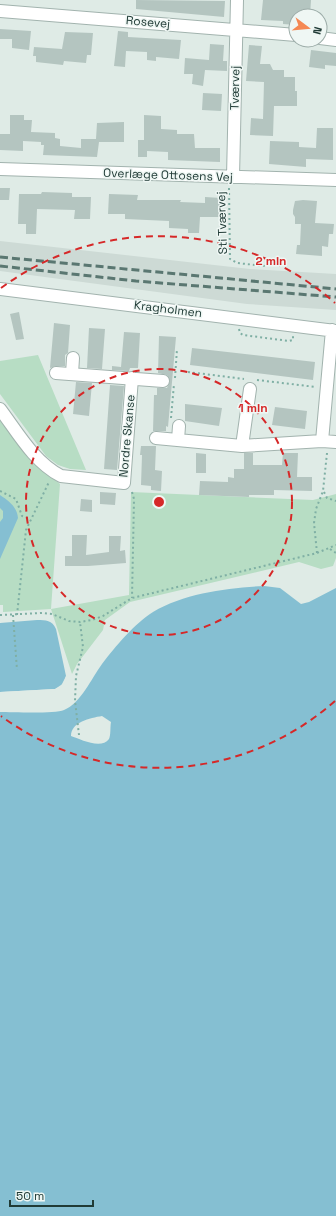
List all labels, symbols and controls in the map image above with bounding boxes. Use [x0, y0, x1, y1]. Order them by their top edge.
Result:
north arrow [288, 8, 328, 48]
street label: Rosevej [125, 12, 171, 32]
text: N [310, 25, 325, 36]
street label: Tværvej [227, 66, 243, 110]
street label: Overlæge Ottosens Vej [103, 165, 233, 185]
street label: Sti Tværvej [213, 191, 231, 255]
text: 2 min [255, 253, 287, 269]
street label: Kragholmen [133, 297, 203, 321]
street label: Nordre Skanse [115, 394, 139, 478]
text: 1 min [238, 400, 268, 416]
centre of rings [152, 495, 166, 509]
scale bar [10, 1182, 93, 1208]
text: 50 m [16, 1188, 44, 1204]

